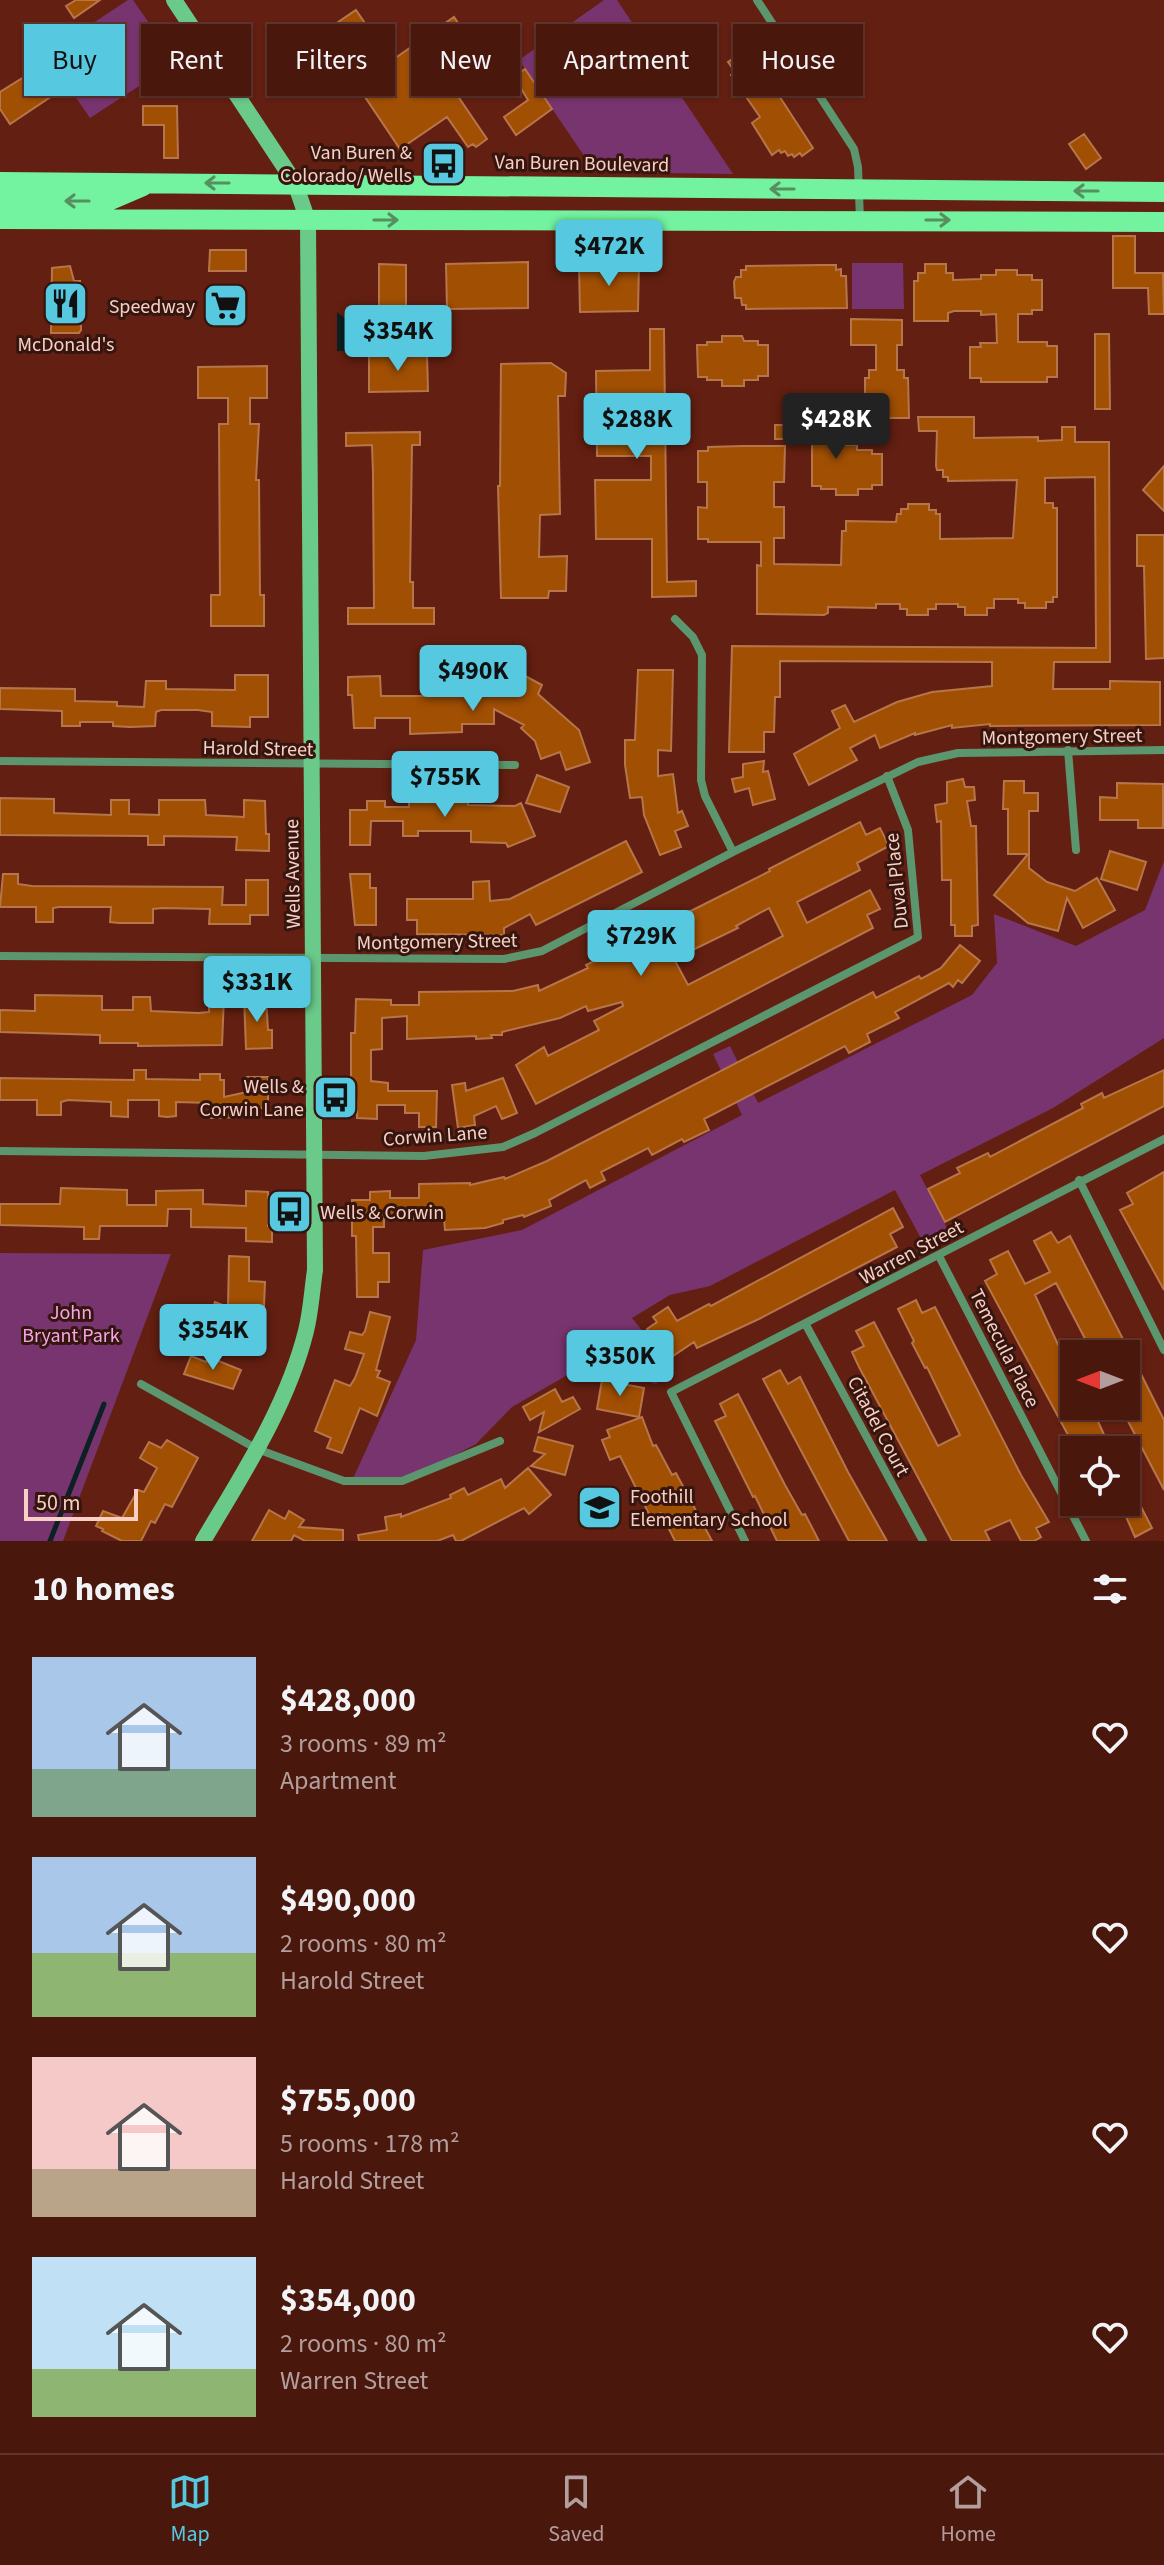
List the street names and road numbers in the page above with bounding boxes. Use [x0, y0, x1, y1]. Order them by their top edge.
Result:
street label: Van Buren Boulevard [494, 148, 670, 180]
street label: Montgomery Street [981, 722, 1143, 752]
street label: Harold Street [202, 734, 314, 764]
street label: Wells Avenue [278, 819, 308, 929]
street label: Duval Place [878, 831, 916, 930]
street label: Montgomery Street [356, 927, 518, 957]
street label: Corwin Lane [382, 1118, 488, 1154]
street label: Warren Street [855, 1214, 969, 1292]
street label: Temecula Place [962, 1284, 1046, 1413]
street label: Citadel Court [840, 1371, 916, 1482]

